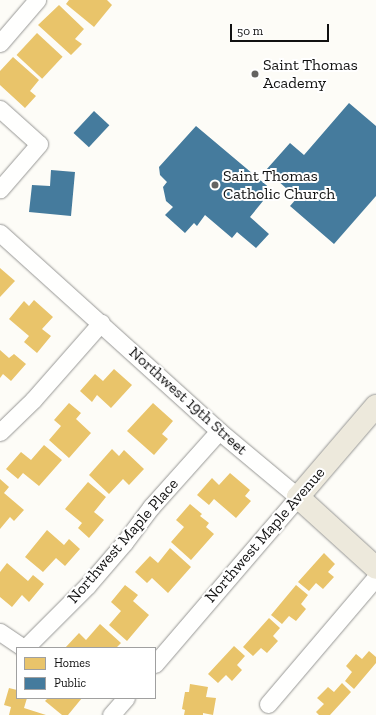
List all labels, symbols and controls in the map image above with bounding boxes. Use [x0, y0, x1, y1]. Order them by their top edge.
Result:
scale bar [232, 16, 331, 42]
text: 50 m [237, 24, 263, 38]
place label: Saint Thomas Academy [263, 55, 358, 93]
marker: Saint Thomas Academy [250, 69, 260, 79]
place label: Saint Thomas Catholic Church [223, 166, 335, 204]
marker: Saint Thomas Catholic Church [210, 180, 220, 190]
street label: Northwest 19th Street [125, 343, 251, 459]
street label: Northwest Maple Avenue [201, 463, 329, 607]
street label: Northwest Maple Place [64, 475, 182, 607]
legend [16, 647, 156, 699]
text: Homes [54, 656, 90, 670]
text: Public [54, 676, 86, 690]

